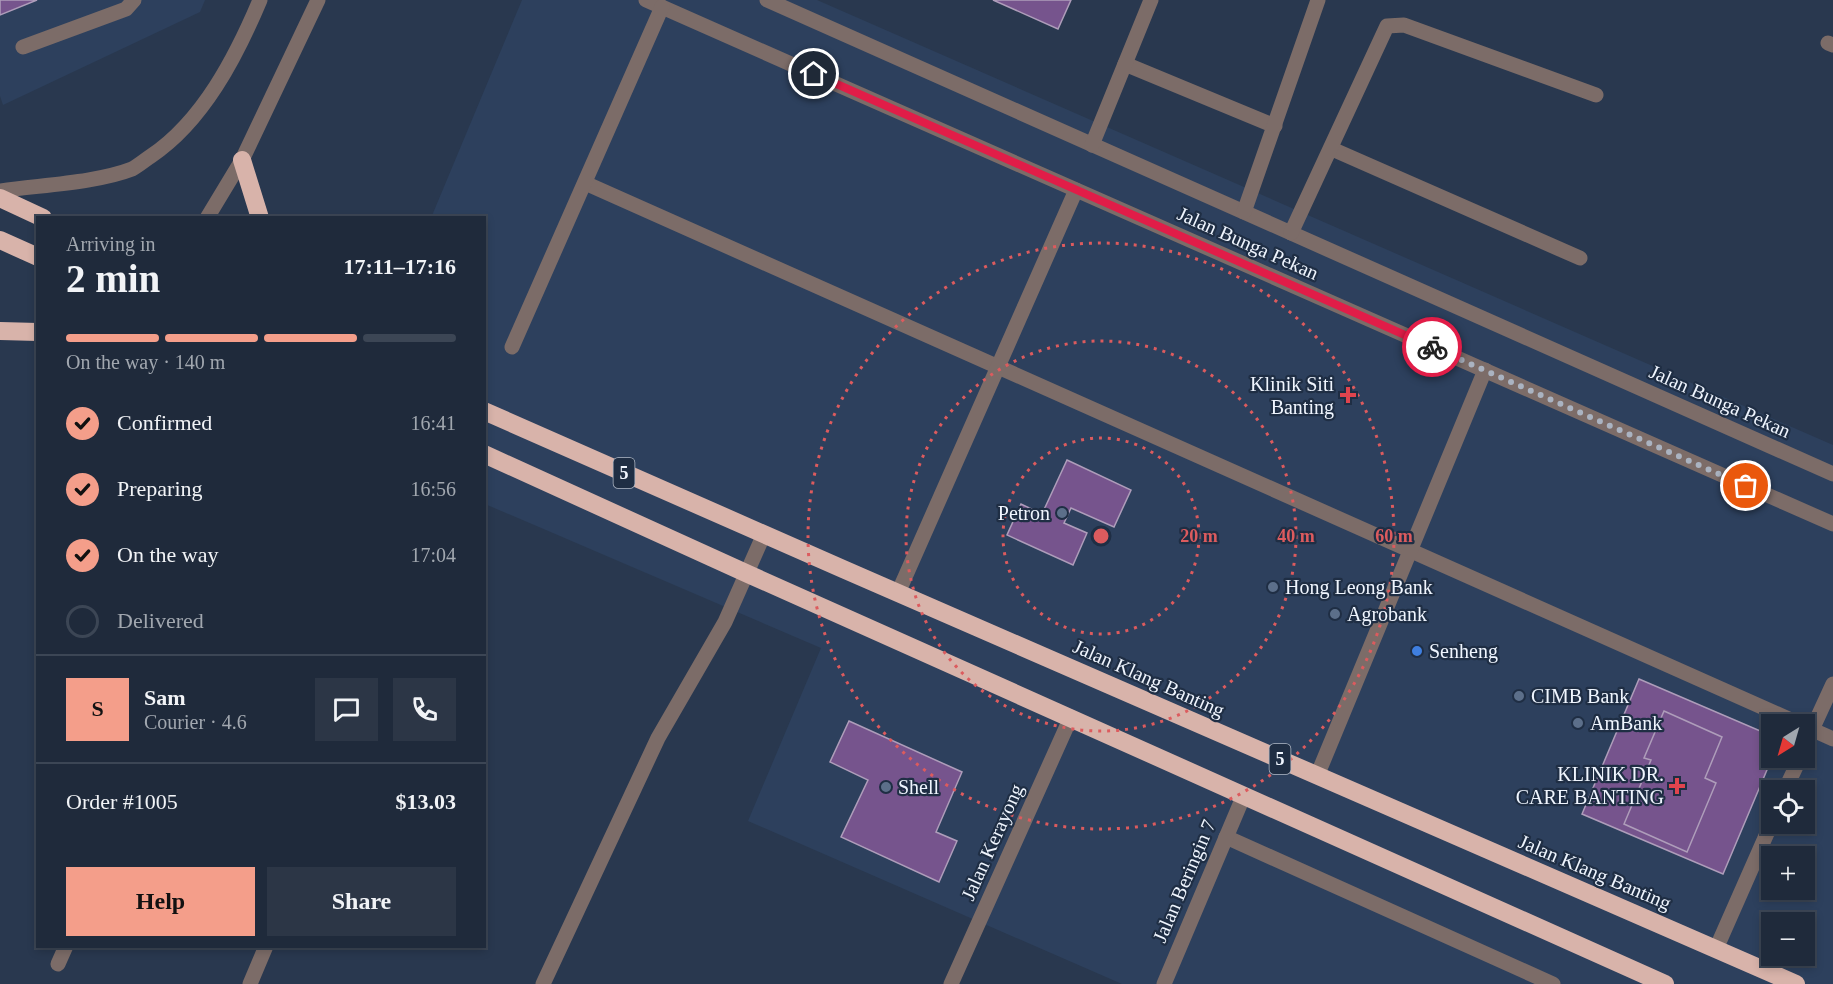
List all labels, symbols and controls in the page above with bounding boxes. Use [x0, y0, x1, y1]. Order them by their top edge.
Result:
pin [788, 48, 839, 99]
icon: home [797, 57, 830, 90]
street label: Jalan Bunga Pekan [1174, 202, 1322, 285]
text: Arriving in [66, 233, 155, 255]
text: 17:11–17:16 [344, 254, 456, 279]
text: 2 min [66, 257, 160, 300]
courier [1402, 317, 1462, 377]
icon: bike [1416, 331, 1449, 364]
text: On the way · 140 m [66, 351, 225, 373]
street label: Jalan Bunga Pekan [1646, 360, 1794, 443]
place label: Klinik Siti Banting [1250, 373, 1334, 419]
marker: Klinik Siti Banting [1339, 386, 1357, 404]
icon: check [66, 407, 99, 440]
text: Confirmed [117, 410, 212, 435]
text: 16:41 [410, 412, 456, 434]
road number: 5 [614, 458, 634, 488]
pin [1720, 460, 1771, 511]
icon: bag [1729, 469, 1762, 502]
icon: check [66, 473, 99, 506]
text: Preparing [117, 476, 203, 501]
text: 16:56 [410, 478, 456, 500]
place label: Petron [998, 502, 1050, 524]
marker: Petron [1055, 506, 1069, 520]
centre of rings [1091, 526, 1111, 546]
text: 20 m [1180, 526, 1218, 546]
text: 40 m [1277, 526, 1315, 546]
text: 60 m [1375, 526, 1413, 546]
icon: check [66, 539, 99, 572]
text: On the way [117, 542, 218, 567]
text: 17:04 [410, 544, 456, 566]
place label: Hong Leong Bank [1285, 576, 1433, 599]
marker: Hong Leong Bank [1266, 580, 1280, 594]
place label: Agrobank [1347, 603, 1427, 626]
marker: Agrobank [1328, 607, 1342, 621]
text: Delivered [117, 608, 204, 633]
street label: Jalan Klang Banting [1070, 635, 1228, 722]
place label: Senheng [1429, 640, 1498, 663]
marker: Senheng [1410, 644, 1424, 658]
button: chat [315, 678, 378, 741]
button: phone [393, 678, 456, 741]
text: Sam [144, 685, 186, 710]
place label: CIMB Bank [1531, 685, 1629, 707]
marker: CIMB Bank [1512, 689, 1526, 703]
text: S [91, 696, 104, 721]
text: Courier · 4.6 [144, 711, 247, 733]
place label: AmBank [1590, 712, 1662, 734]
north arrow [1761, 714, 1815, 768]
map controls [1761, 714, 1815, 966]
marker: AmBank [1571, 716, 1585, 730]
road number: 5 [1270, 744, 1290, 774]
place label: KLINIK DR. CARE BANTING [1516, 763, 1664, 808]
place label: Shell [898, 776, 940, 798]
marker: KLINIK DR. CARE BANTING [1668, 777, 1686, 795]
marker: Shell [879, 780, 893, 794]
street label: Jalan Kerayong [957, 780, 1028, 904]
button: locate [1761, 780, 1815, 834]
text: Order #1005 [66, 789, 178, 814]
text: $13.03 [396, 789, 456, 814]
street label: Jalan Beringin 7 [1148, 816, 1221, 946]
street label: Jalan Klang Banting [1515, 830, 1674, 915]
button: + [1761, 846, 1815, 900]
button: Help [66, 867, 255, 936]
button: Share [267, 867, 456, 936]
button: − [1761, 912, 1815, 966]

